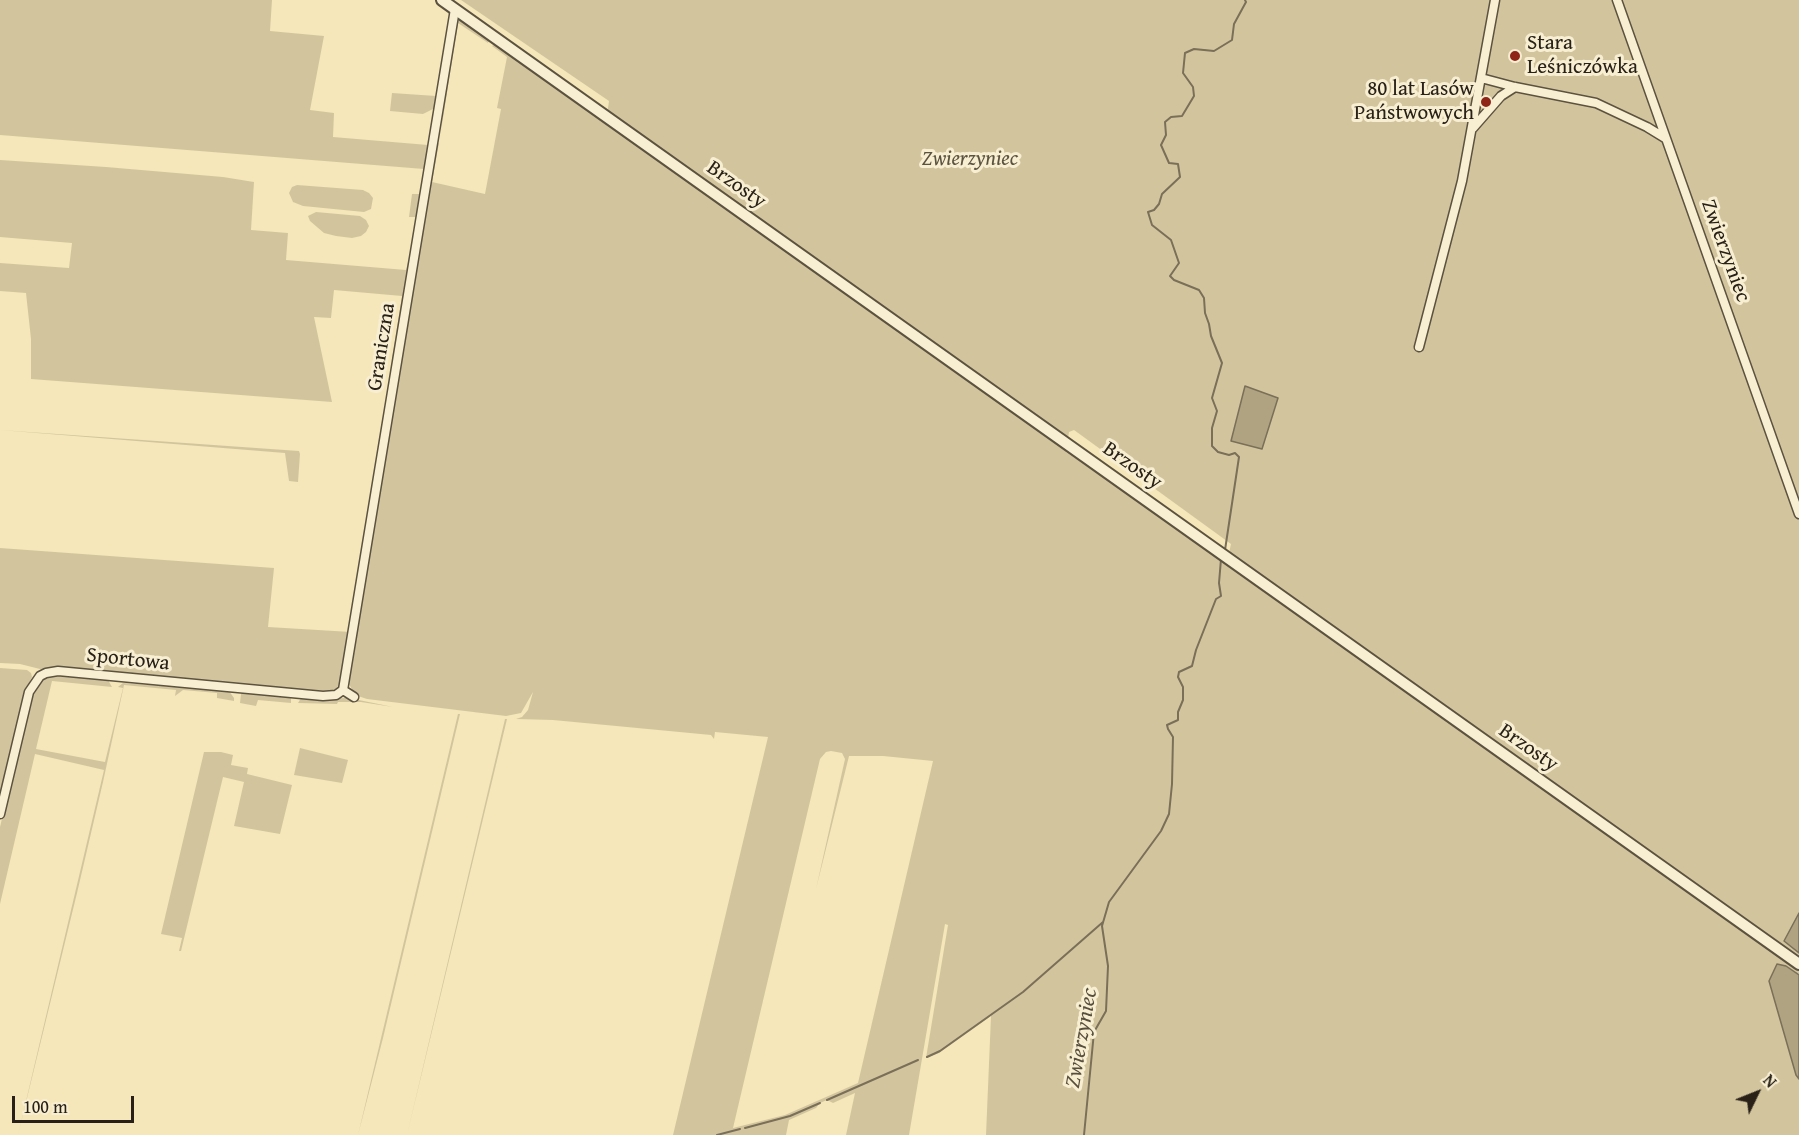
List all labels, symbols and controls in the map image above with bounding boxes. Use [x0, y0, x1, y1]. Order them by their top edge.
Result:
place label: Stara Leśniczówka [1527, 31, 1638, 81]
marker: Stara Leśniczówka [1508, 49, 1522, 63]
place label: 80 lat Lasów Państwowych [1354, 77, 1474, 127]
marker: 80 lat Lasów Państwowych [1479, 95, 1493, 109]
park label: Zwierzyniec [922, 147, 1018, 173]
street label: Brzosty [701, 156, 771, 214]
street label: Zwierzyniec [1695, 196, 1755, 306]
street label: Graniczna [363, 301, 401, 393]
street label: Brzosty [1097, 437, 1167, 495]
street label: Sportowa [85, 643, 171, 677]
street label: Brzosty [1493, 719, 1563, 777]
water label: Zwierzyniec [1060, 986, 1104, 1090]
north arrow [1727, 1063, 1787, 1123]
text: N [1758, 1069, 1783, 1093]
scale bar [15, 1084, 136, 1122]
text: 100 m [23, 1093, 68, 1120]

